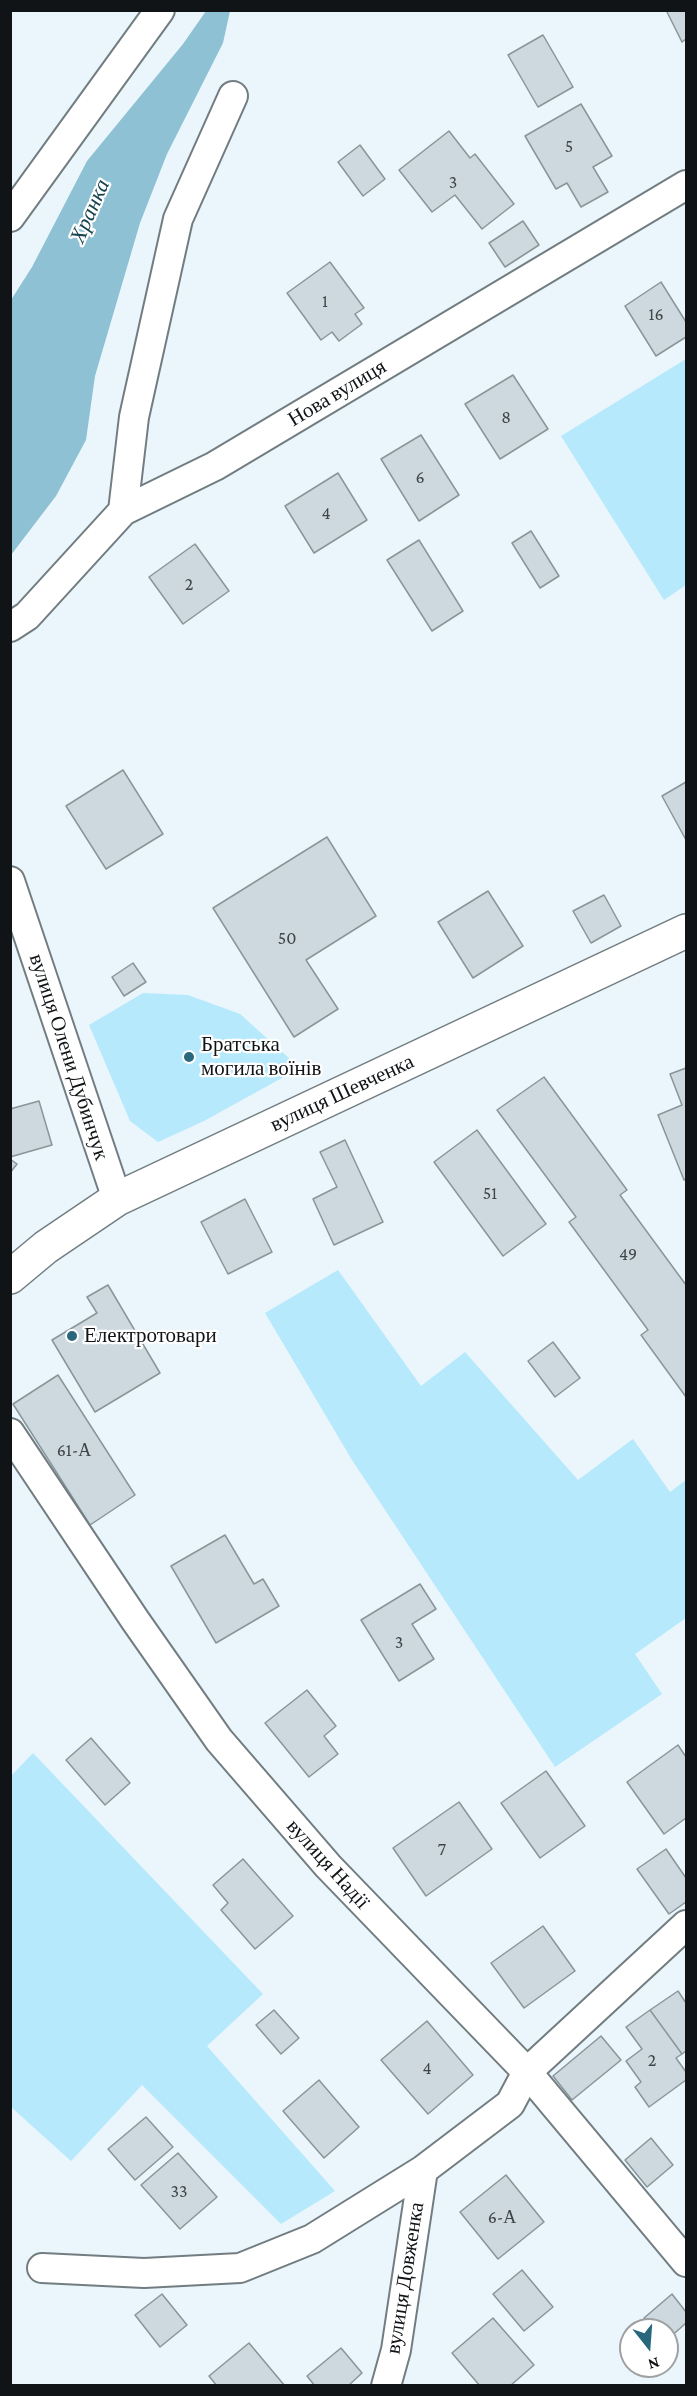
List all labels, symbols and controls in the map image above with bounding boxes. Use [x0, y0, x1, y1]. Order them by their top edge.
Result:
house number: 5 [565, 135, 573, 157]
house number: 3 [449, 171, 457, 193]
water label: Хранка [64, 175, 116, 247]
house number: 1 [322, 290, 328, 312]
house number: 16 [648, 303, 664, 325]
street label: Нова вулиця [283, 354, 391, 432]
house number: 8 [501, 406, 511, 428]
house number: 6 [415, 466, 425, 488]
house number: 4 [321, 502, 331, 524]
house number: 2 [185, 573, 193, 595]
house number: 50 [278, 927, 296, 949]
street label: вулиця Олени Дубинчук [24, 951, 114, 1163]
place label: Братська могила воїнів [201, 1032, 321, 1082]
street label: вулиця Шевченка [266, 1049, 418, 1137]
marker: Братська могила воїнів [182, 1050, 196, 1064]
house number: 51 [483, 1182, 497, 1204]
house number: 49 [619, 1243, 637, 1265]
place label: Електротовари [84, 1323, 217, 1349]
marker: Електротовари [65, 1329, 79, 1343]
house number: 61-А [57, 1439, 91, 1461]
house number: 3 [395, 1631, 403, 1653]
street label: вулиця Надії [281, 1814, 375, 1914]
house number: 7 [438, 1838, 446, 1860]
house number: 2 [648, 2049, 656, 2071]
house number: 4 [422, 2057, 432, 2079]
house number: 33 [171, 2180, 187, 2202]
street label: вулиця Довженка [381, 2200, 429, 2356]
house number: 6-А [488, 2206, 516, 2228]
north arrow [619, 2318, 679, 2378]
text: N [646, 2354, 662, 2374]

